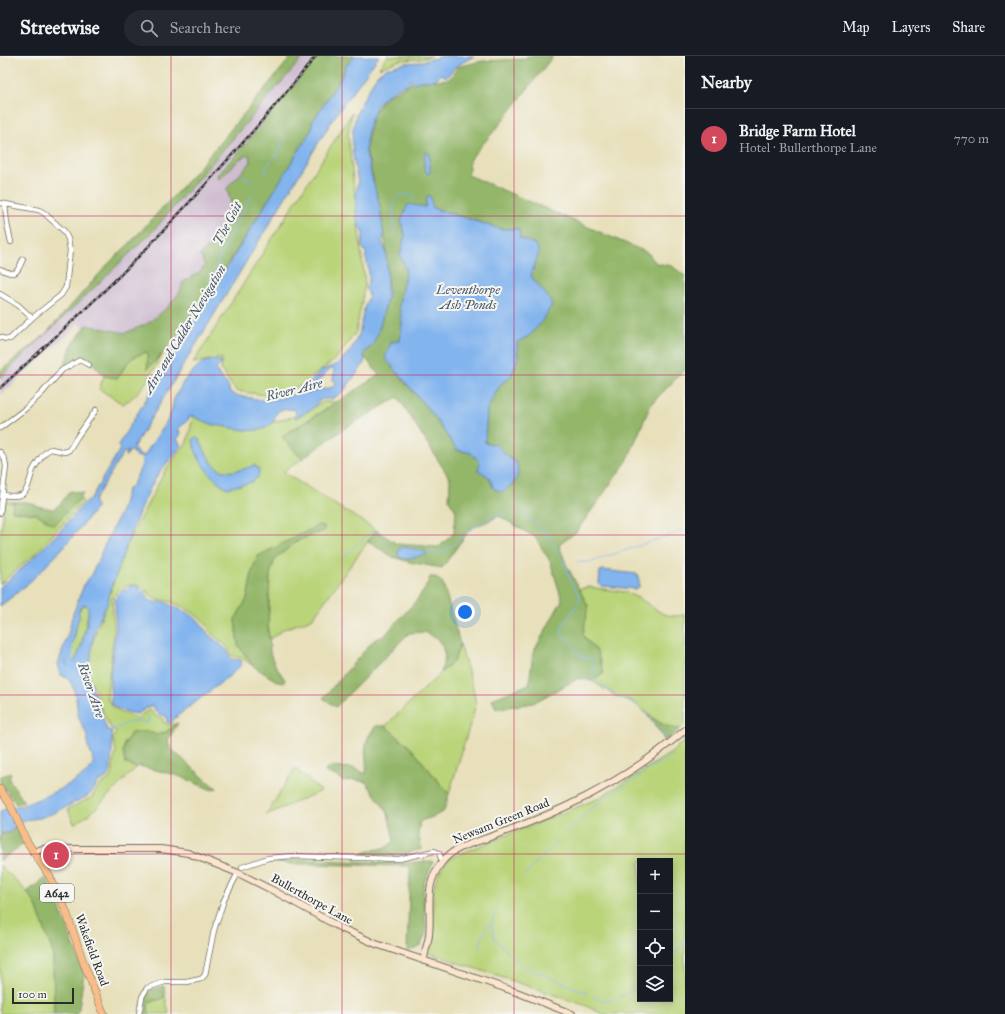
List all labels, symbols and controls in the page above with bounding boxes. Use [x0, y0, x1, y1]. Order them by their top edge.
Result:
search box [124, 10, 404, 46]
text: Streetwise [20, 16, 100, 39]
icon: search [138, 17, 160, 39]
text: Search here [170, 19, 241, 37]
text: Map [842, 19, 870, 36]
text: Layers [892, 19, 930, 36]
text: Share [952, 19, 985, 36]
text: Nearby [701, 72, 752, 93]
text: Bridge Farm Hotel [739, 122, 856, 140]
text: 1 [711, 131, 717, 147]
text: 770 m [954, 131, 989, 147]
text: Hotel · Bullerthorpe Lane [739, 140, 877, 156]
water label: The Goit [210, 199, 246, 248]
water label: Aire and Calder Navigation [139, 262, 230, 398]
water label: Leventhorpe Ash Ponds [435, 282, 501, 313]
water label: River Aire [263, 375, 325, 405]
your location [455, 602, 475, 622]
water label: River Aire [74, 660, 108, 721]
street label: Newsam Green Road [451, 795, 551, 847]
pin: 1 [43, 840, 69, 870]
map controls [637, 858, 673, 1002]
button: + [637, 858, 673, 894]
street label: Bullerthorpe Lane [269, 871, 355, 927]
road number: A642 [40, 884, 74, 902]
button: − [637, 894, 673, 930]
street label: Wakefield Road [72, 912, 112, 988]
button: locate [637, 930, 673, 966]
button: layers [637, 966, 673, 1002]
scale bar [12, 986, 74, 1005]
text: 100 m [18, 988, 47, 1001]

